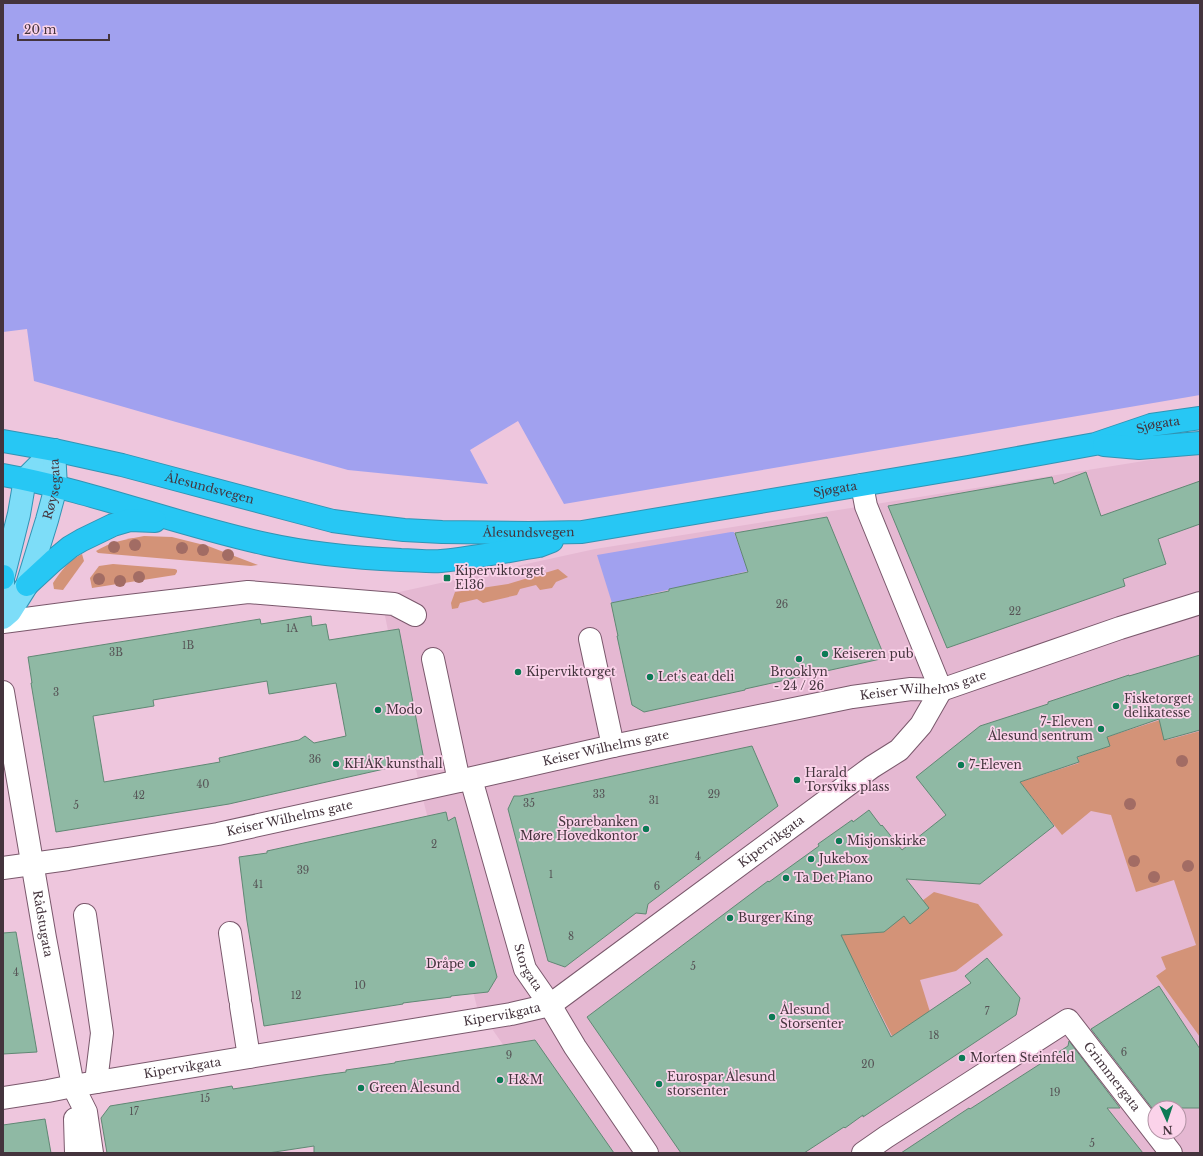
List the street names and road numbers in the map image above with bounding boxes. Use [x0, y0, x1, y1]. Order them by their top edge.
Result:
street label: Sjøgata [1134, 413, 1181, 436]
street label: Røysegata [40, 458, 63, 521]
street label: Ålesundsvegen [163, 468, 256, 507]
street label: Sjøgata [812, 478, 858, 500]
street label: Ålesundsvegen [482, 523, 575, 540]
street label: Keiser Wilhelms gate [859, 667, 988, 703]
street label: Keiser Wilhelms gate [541, 727, 670, 769]
street label: Keiser Wilhelms gate [225, 797, 354, 839]
street label: Kipervikgata [735, 812, 807, 870]
street label: Rådstugata [30, 889, 56, 958]
street label: Storgata [511, 942, 546, 994]
street label: Kipervikgata [462, 999, 542, 1029]
street label: Grimmergata [1081, 1039, 1144, 1114]
street label: Kipervikgata [143, 1054, 222, 1081]

